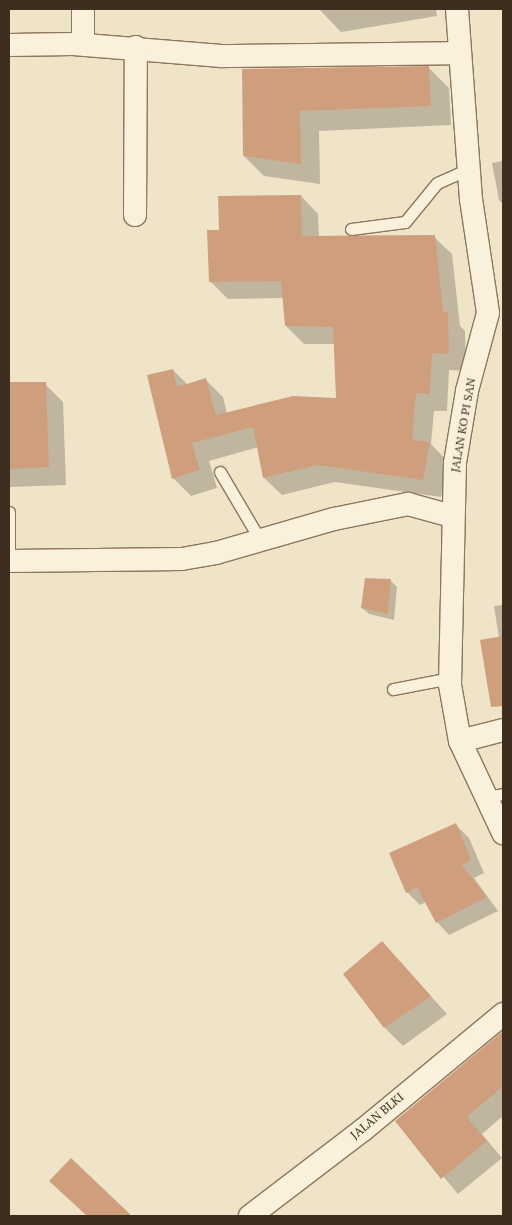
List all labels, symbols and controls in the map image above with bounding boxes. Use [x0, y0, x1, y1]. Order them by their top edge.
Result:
street label: JALAN KO PI SAN [448, 377, 478, 473]
street label: JALAN BLKI [348, 1090, 406, 1142]

